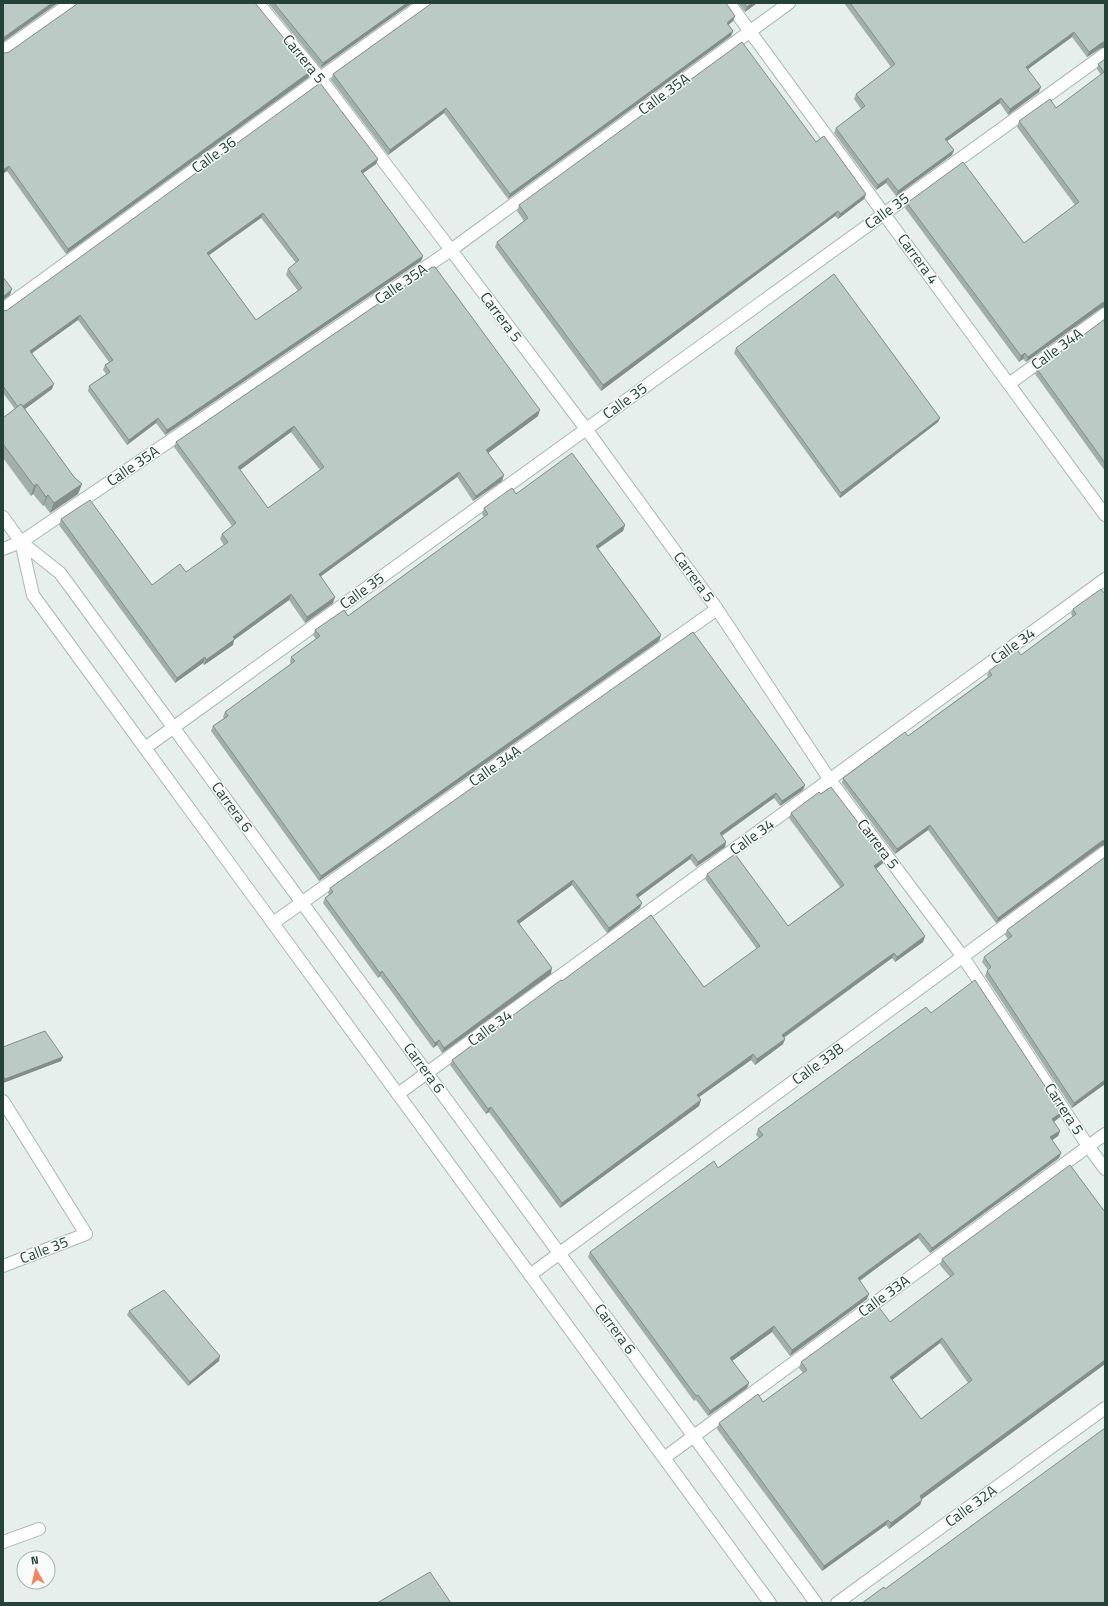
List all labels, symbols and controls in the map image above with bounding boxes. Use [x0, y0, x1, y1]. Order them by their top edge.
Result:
street label: Carrera 5 [277, 29, 332, 88]
street label: Calle 35A [633, 67, 694, 120]
street label: Calle 36 [187, 131, 241, 179]
street label: Calle 35 [860, 187, 914, 235]
street label: Carrera 4 [892, 229, 945, 289]
street label: Calle 35A [370, 257, 432, 310]
street label: Carrera 5 [475, 287, 528, 347]
street label: Calle 34A [1026, 322, 1087, 375]
street label: Calle 35 [598, 377, 652, 425]
street label: Calle 35A [102, 439, 164, 492]
street label: Carrera 5 [668, 547, 721, 607]
street label: Calle 35 [335, 567, 389, 615]
street label: Calle 34 [986, 622, 1040, 670]
street label: Calle 34A [464, 739, 526, 792]
street label: Carrera 6 [206, 777, 259, 837]
street label: Calle 34 [725, 813, 779, 861]
street label: Carrera 5 [852, 814, 905, 874]
street label: Calle 34 [463, 1004, 517, 1052]
street label: Calle 33B [787, 1037, 849, 1090]
street label: Carrera 6 [398, 1038, 451, 1098]
street label: Carrera 5 [1039, 1078, 1090, 1139]
street label: Calle 35 [16, 1230, 71, 1269]
street label: Calle 33A [853, 1269, 914, 1322]
street label: Carrera 6 [589, 1299, 642, 1359]
street label: Calle 32A [940, 1479, 1001, 1532]
north arrow [16, 1550, 56, 1590]
text: N [30, 1552, 39, 1569]

